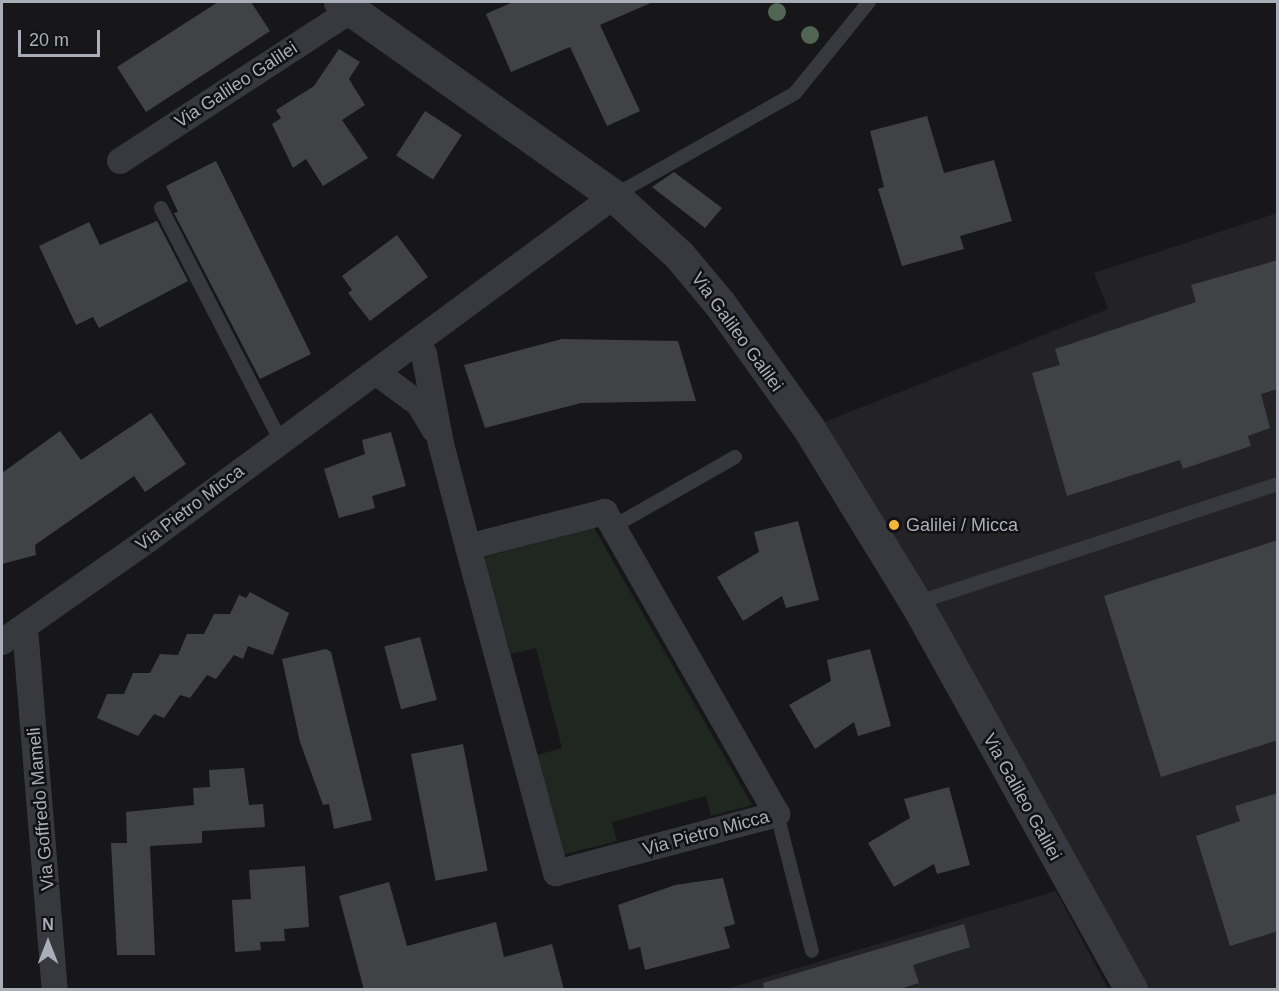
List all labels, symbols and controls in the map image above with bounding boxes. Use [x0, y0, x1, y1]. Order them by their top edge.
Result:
scale bar [21, 18, 104, 56]
text: 20 m [29, 30, 69, 50]
street label: Via Galileo Galilei [171, 37, 301, 133]
street label: Via Galileo Galilei [687, 268, 787, 396]
street label: Via Pietro Micca [132, 460, 248, 556]
place label: Galilei / Micca [906, 514, 1018, 536]
marker: Galilei / Micca [887, 518, 901, 532]
street label: Via Goffredo Mameli [23, 727, 59, 891]
street label: Via Galileo Galilei [978, 730, 1066, 864]
street label: Via Pietro Micca [641, 806, 771, 860]
north arrow [18, 913, 78, 973]
text: N [42, 916, 54, 933]

